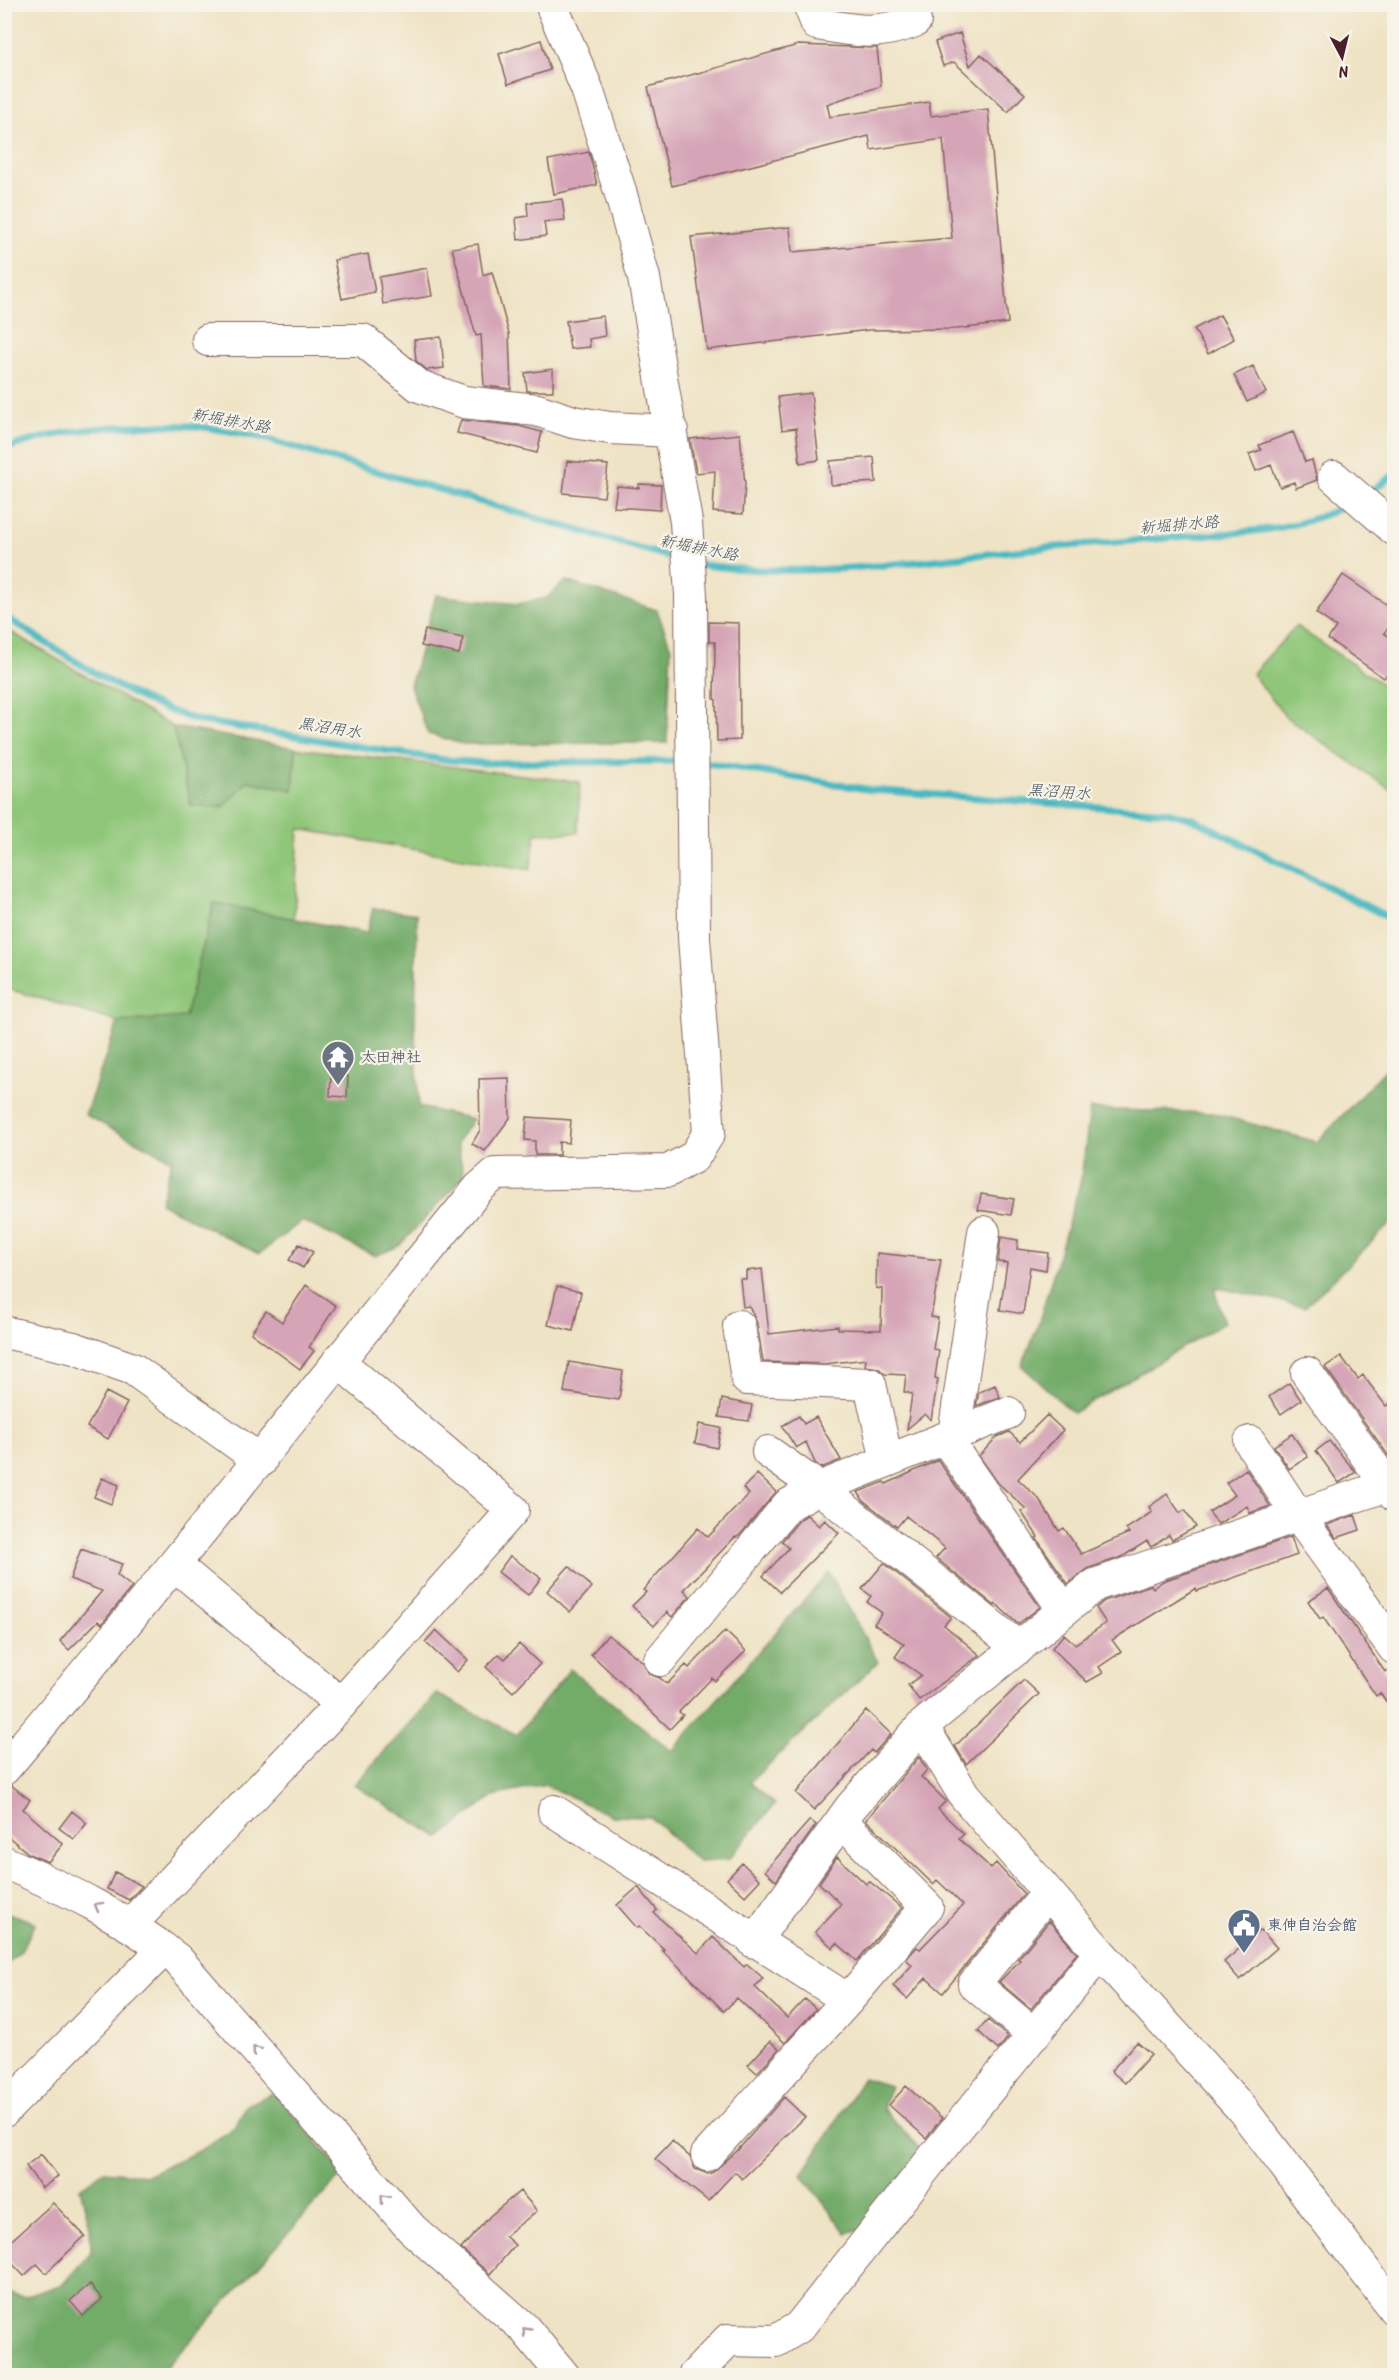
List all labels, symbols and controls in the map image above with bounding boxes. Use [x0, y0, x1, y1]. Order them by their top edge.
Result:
north arrow [1312, 27, 1372, 87]
text: N [1337, 57, 1350, 83]
water label: 新堀排水路 [189, 402, 273, 441]
water label: 新堀排水路 [1138, 509, 1221, 541]
water label: 新堀排水路 [657, 529, 741, 569]
water label: 黒沼用水 [296, 711, 363, 746]
water label: 黒沼用水 [1026, 778, 1092, 807]
temple icon: 太田神社 [320, 1039, 356, 1086]
place label: 太田神社 [361, 1046, 421, 1070]
one-way arrow [94, 1902, 105, 1913]
public building icon: 東伸自治会館 [1226, 1907, 1262, 1954]
place label: 東伸自治会館 [1267, 1914, 1357, 1938]
one-way arrow [252, 2047, 263, 2057]
one-way arrow [381, 2193, 392, 2204]
one-way arrow [522, 2327, 533, 2338]

